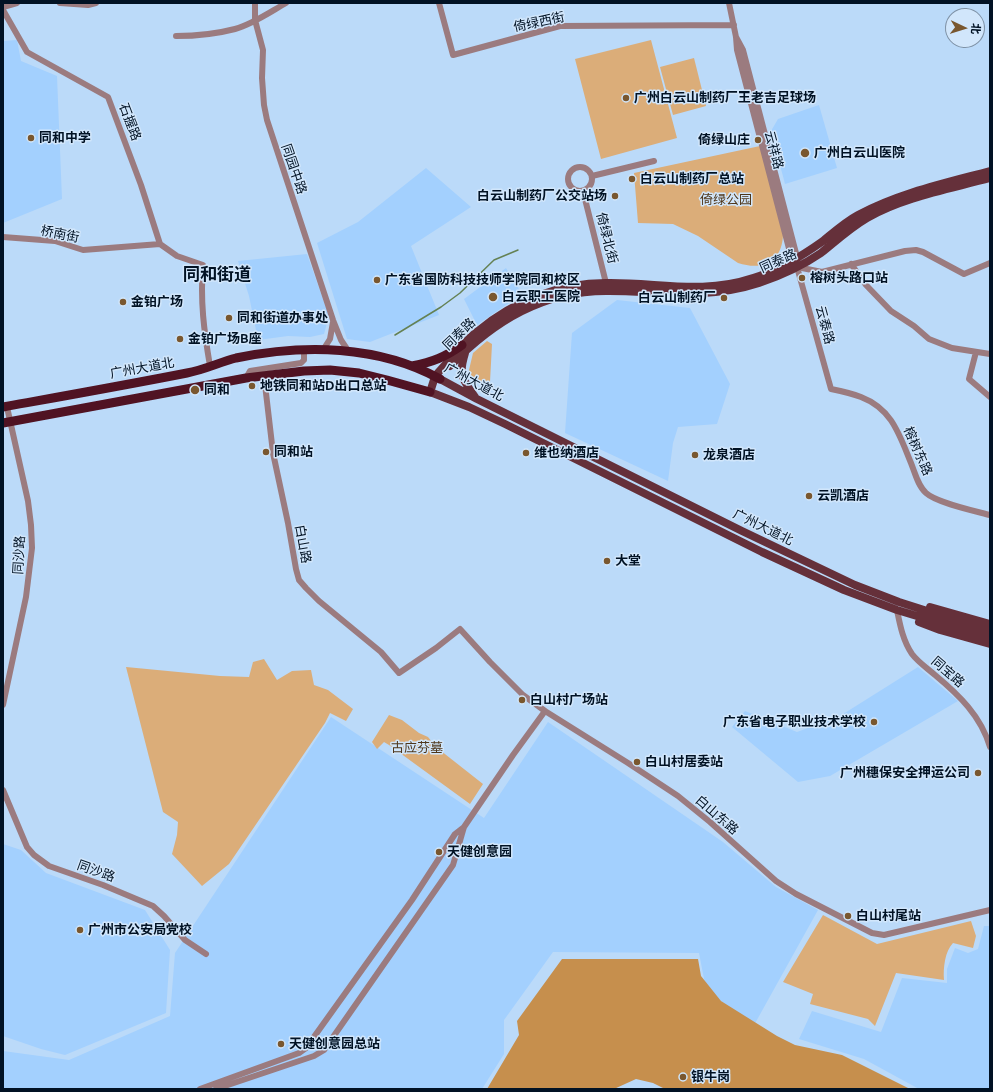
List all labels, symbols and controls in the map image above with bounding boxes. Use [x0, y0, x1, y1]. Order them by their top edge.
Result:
north arrow [945, 8, 985, 48]
street label: 倚绿西街 [512, 9, 566, 35]
text: 北 [970, 23, 982, 35]
place label: 广州白云山制药厂王老吉足球场 [634, 90, 816, 106]
marker: 广州白云山制药厂王老吉足球场 [621, 93, 631, 103]
street label: 石握路 [116, 101, 144, 143]
street label: 云祥路 [761, 129, 787, 171]
place label: 同和中学 [39, 130, 91, 146]
place label: 倚绿山庄 [698, 132, 750, 148]
marker: 同和中学 [26, 133, 36, 143]
marker: 倚绿山庄 [753, 135, 763, 145]
street label: 同园中路 [278, 142, 310, 196]
place label: 广州白云山医院 [814, 145, 905, 161]
marker: 广州白云山医院 [799, 147, 811, 159]
place label: 白云山制药厂总站 [640, 171, 744, 187]
marker: 白云山制药厂总站 [627, 174, 637, 184]
place label: 白云山制药厂公交站场 [477, 188, 607, 204]
marker: 白云山制药厂公交站场 [610, 191, 620, 201]
park label: 倚绿公园 [700, 192, 752, 208]
street label: 倚绿北街 [593, 211, 621, 265]
street label: 桥南街 [39, 223, 81, 245]
street label: 同泰路 [757, 246, 799, 276]
district label: 同和街道 [183, 264, 251, 284]
place label: 榕树头路口站 [810, 270, 888, 286]
place label: 广东省国防科技技师学院同和校区 [385, 272, 580, 288]
marker: 榕树头路口站 [797, 273, 807, 283]
marker: 广东省国防科技技师学院同和校区 [372, 275, 382, 285]
place label: 白云职工医院 [502, 289, 580, 305]
place label: 白云山制药厂 [638, 290, 716, 306]
marker: 白云职工医院 [487, 291, 499, 303]
marker: 白云山制药厂 [719, 293, 729, 303]
place label: 金铂广场 [131, 294, 183, 310]
marker: 金铂广场 [118, 297, 128, 307]
street label: 云泰路 [812, 304, 838, 346]
place label: 同和街道办事处 [237, 310, 328, 326]
marker: 同和街道办事处 [224, 313, 234, 323]
street label: 同泰路 [440, 315, 478, 353]
place label: 金铂广场B座 [188, 331, 262, 347]
marker: 金铂广场B座 [175, 334, 185, 344]
street label: 广州大道北 [109, 355, 175, 381]
street label: 广州大道北 [442, 360, 506, 404]
place label: 地铁同和站D出口总站 [260, 378, 386, 394]
marker: 地铁同和站D出口总站 [247, 381, 257, 391]
place label: 同和 [204, 382, 230, 398]
marker: 同和 [189, 384, 201, 396]
street label: 榕树东路 [900, 424, 936, 478]
place label: 同和站 [274, 444, 313, 460]
place label: 维也纳酒店 [534, 445, 599, 461]
marker: 同和站 [261, 447, 271, 457]
place label: 龙泉酒店 [703, 447, 755, 463]
marker: 维也纳酒店 [521, 448, 531, 458]
marker: 龙泉酒店 [690, 450, 700, 460]
place label: 云凯酒店 [817, 488, 869, 504]
marker: 云凯酒店 [804, 491, 814, 501]
street label: 广州大道北 [730, 506, 796, 548]
street label: 白山路 [292, 523, 314, 565]
street label: 同沙路 [10, 535, 28, 575]
place label: 大堂 [615, 553, 641, 569]
marker: 大堂 [602, 556, 612, 566]
street label: 同宝路 [928, 653, 968, 691]
place label: 白山村广场站 [530, 692, 608, 708]
marker: 白山村广场站 [517, 695, 527, 705]
place label: 广东省电子职业技术学校 [723, 714, 866, 730]
marker: 广东省电子职业技术学校 [869, 717, 879, 727]
park label: 古应芬墓 [391, 740, 443, 756]
place label: 白山村居委站 [645, 754, 723, 770]
marker: 白山村居委站 [632, 757, 642, 767]
place label: 广州穗保安全押运公司 [840, 765, 970, 781]
marker: 广州穗保安全押运公司 [973, 768, 983, 778]
street label: 白山东路 [692, 792, 742, 838]
place label: 天健创意园 [447, 844, 512, 860]
marker: 天健创意园 [434, 847, 444, 857]
street label: 同沙路 [75, 857, 117, 885]
place label: 白山村尾站 [856, 908, 921, 924]
marker: 白山村尾站 [843, 911, 853, 921]
place label: 广州市公安局党校 [88, 922, 192, 938]
marker: 广州市公安局党校 [75, 925, 85, 935]
place label: 天健创意园总站 [289, 1036, 380, 1052]
marker: 天健创意园总站 [276, 1039, 286, 1049]
place label: 银牛岗 [691, 1069, 730, 1085]
marker: 银牛岗 [678, 1072, 688, 1082]

